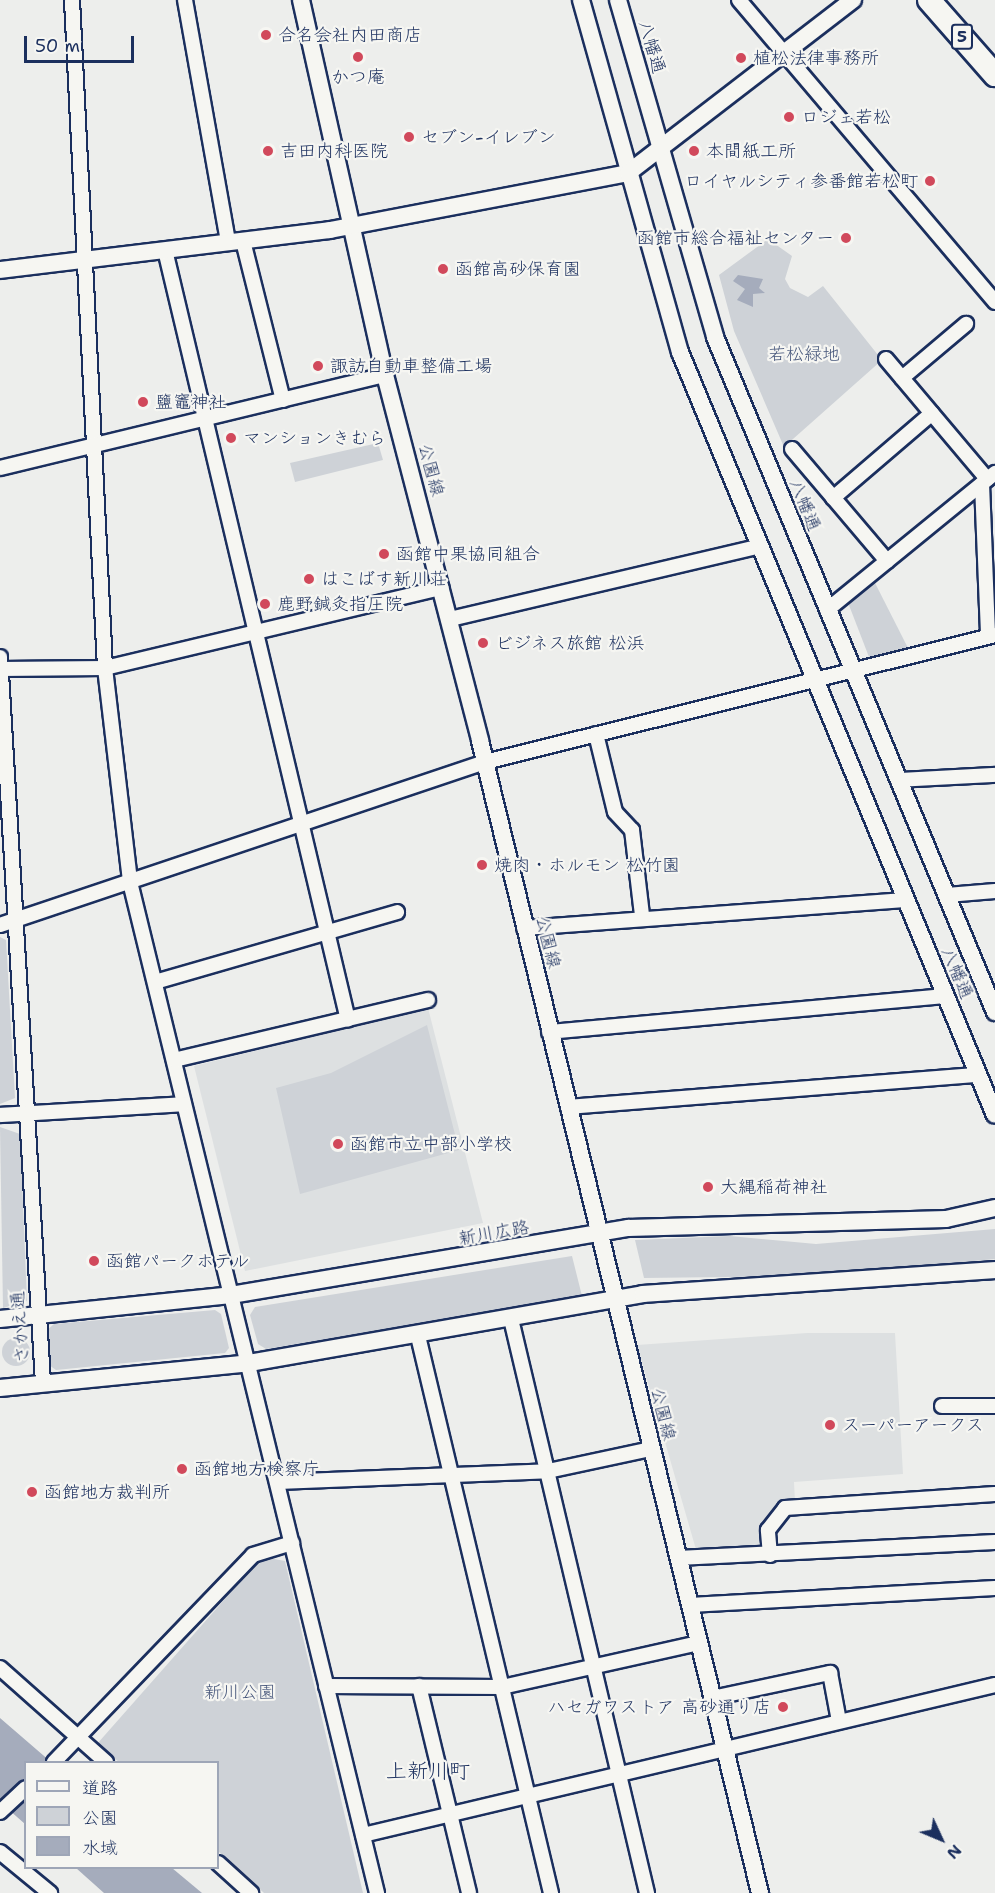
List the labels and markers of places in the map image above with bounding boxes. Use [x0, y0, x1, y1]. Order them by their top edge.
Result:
place label: 合名会社内田商店 [278, 24, 422, 46]
marker: 合名会社内田商店 [259, 28, 273, 42]
place label: 植松法律事務所 [753, 47, 879, 69]
marker: かつ庵 [351, 50, 365, 64]
marker: 植松法律事務所 [734, 51, 748, 65]
place label: かつ庵 [331, 66, 385, 88]
place label: ロジェ若松 [801, 106, 891, 128]
marker: ロジェ若松 [782, 110, 796, 124]
place label: セブン-イレブン [421, 126, 556, 148]
marker: セブン-イレブン [402, 130, 416, 144]
place label: 吉田内科医院 [280, 140, 388, 162]
place label: 本間紙工所 [706, 140, 796, 162]
marker: 吉田内科医院 [261, 144, 275, 158]
marker: 本間紙工所 [687, 144, 701, 158]
place label: ロイヤルシティ参番館若松町 [684, 170, 918, 192]
marker: ロイヤルシティ参番館若松町 [923, 174, 937, 188]
place label: 函館市総合福祉センター [636, 227, 834, 249]
marker: 函館市総合福祉センター [839, 231, 853, 245]
place label: 函館高砂保育園 [455, 258, 581, 280]
marker: 函館高砂保育園 [436, 262, 450, 276]
place label: 諏訪自動車整備工場 [330, 355, 492, 377]
marker: 諏訪自動車整備工場 [311, 359, 325, 373]
place label: 鹽竈神社 [155, 391, 227, 413]
marker: 鹽竈神社 [136, 395, 150, 409]
place label: マンションきむら [243, 427, 387, 449]
marker: マンションきむら [224, 431, 238, 445]
place label: 函館中果協同組合 [396, 543, 540, 565]
marker: 函館中果協同組合 [377, 547, 391, 561]
place label: はこばす新川荘 [321, 568, 447, 590]
marker: はこばす新川荘 [302, 572, 316, 586]
place label: 鹿野鍼灸指圧院 [277, 593, 403, 615]
marker: 鹿野鍼灸指圧院 [258, 597, 272, 611]
place label: ビジネス旅館 松浜 [495, 632, 645, 654]
marker: ビジネス旅館 松浜 [476, 636, 490, 650]
place label: 焼肉・ホルモン 松竹園 [494, 854, 680, 876]
marker: 焼肉・ホルモン 松竹園 [475, 858, 489, 872]
place label: 函館市立中部小学校 [350, 1133, 512, 1155]
marker: 函館市立中部小学校 [331, 1137, 345, 1151]
place label: 大縄稲荷神社 [720, 1176, 828, 1198]
marker: 大縄稲荷神社 [701, 1180, 715, 1194]
place label: 函館パークホテル [106, 1250, 250, 1272]
marker: 函館パークホテル [87, 1254, 101, 1268]
place label: スーパーアークス [842, 1414, 985, 1436]
marker: スーパーアークス [823, 1418, 837, 1432]
place label: 函館地方検察庁 [194, 1458, 320, 1480]
marker: 函館地方検察庁 [175, 1462, 189, 1476]
place label: 函館地方裁判所 [44, 1481, 170, 1503]
marker: 函館地方裁判所 [25, 1485, 39, 1499]
place label: ハセガワストア 高砂通り店 [549, 1696, 771, 1718]
marker: ハセガワストア 高砂通り店 [776, 1700, 790, 1714]

